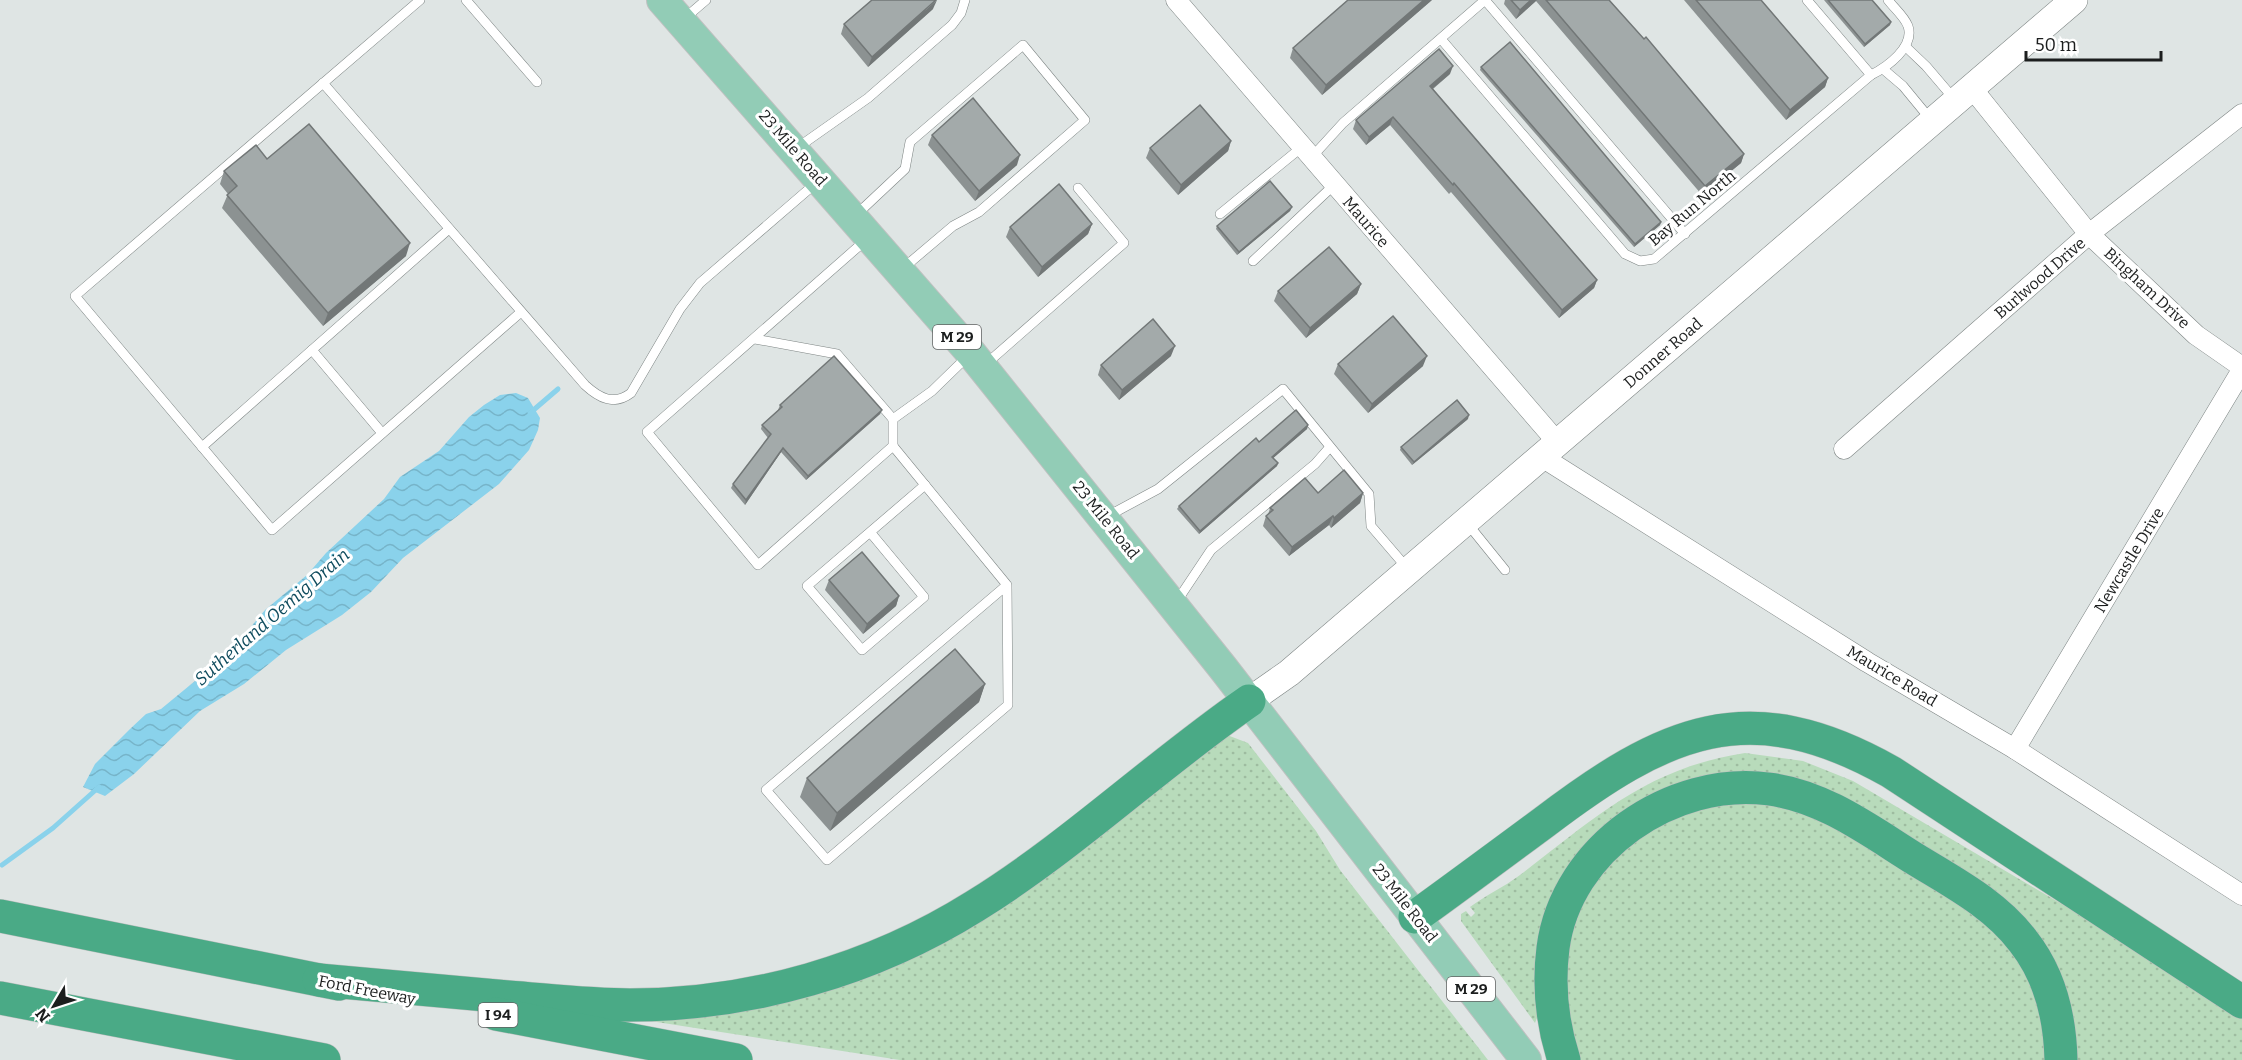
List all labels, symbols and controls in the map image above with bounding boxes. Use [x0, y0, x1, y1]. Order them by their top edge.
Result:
scale bar [2026, 24, 2161, 62]
text: 50 m [2035, 34, 2077, 56]
street label: 23 Mile Road [755, 106, 831, 190]
street label: Bay Run North [1645, 166, 1739, 250]
street label: Maurice [1339, 193, 1393, 251]
street label: Burlwood Drive [1991, 233, 2089, 323]
street label: Bingham Drive [2100, 243, 2194, 333]
street label: Donner Road [1620, 314, 1706, 392]
road number: M 29 [933, 325, 981, 349]
street label: 23 Mile Road [1069, 477, 1143, 563]
street label: Newcastle Drive [2090, 504, 2168, 616]
water label: Sutherland Oemig Drain [190, 544, 354, 690]
street label: Maurice Road [1843, 642, 1941, 711]
street label: 23 Mile Road [1369, 860, 1442, 946]
street label: Ford Freeway [317, 971, 418, 1009]
north arrow [24, 976, 84, 1036]
road number: M 29 [1447, 977, 1495, 1001]
road number: I 94 [478, 1003, 518, 1027]
text: N [31, 1004, 54, 1026]

